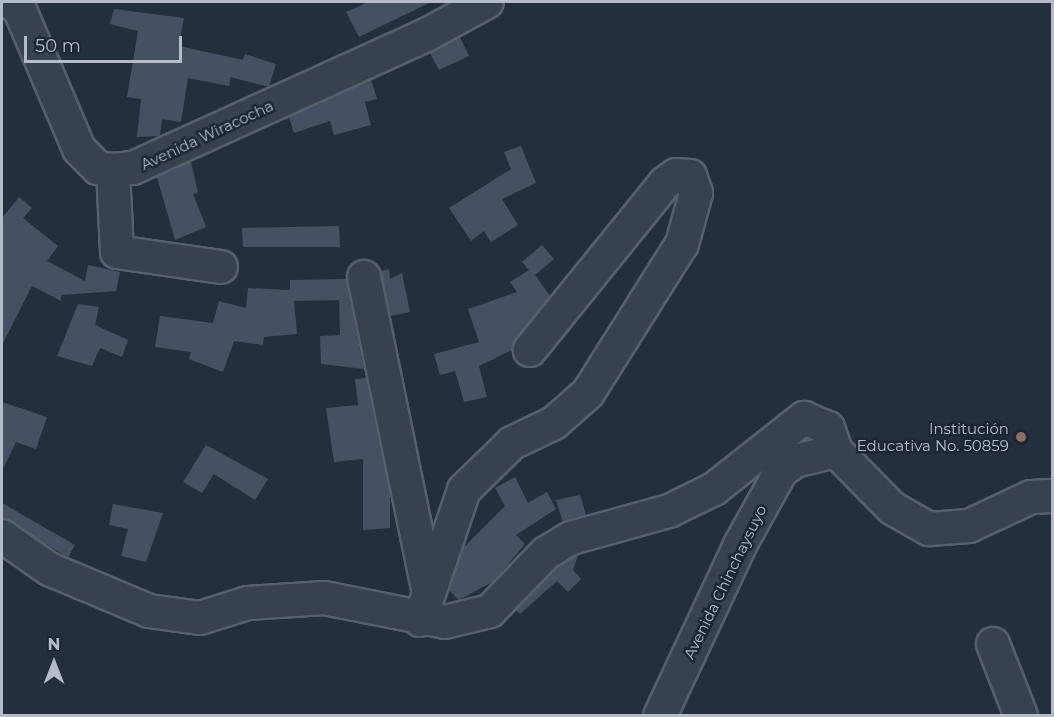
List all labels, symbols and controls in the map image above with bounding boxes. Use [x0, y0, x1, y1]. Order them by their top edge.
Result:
scale bar [27, 24, 184, 62]
text: 50 m [35, 35, 81, 57]
street label: Avenida Wiracocha [138, 96, 276, 174]
place label: Institución Educativa No. 50859 [857, 419, 1009, 454]
marker: Institución Educativa No. 50859 [1014, 430, 1028, 444]
street label: Avenida Chinchaysuyo [680, 502, 770, 662]
north arrow [24, 633, 84, 693]
text: N [48, 635, 60, 654]

